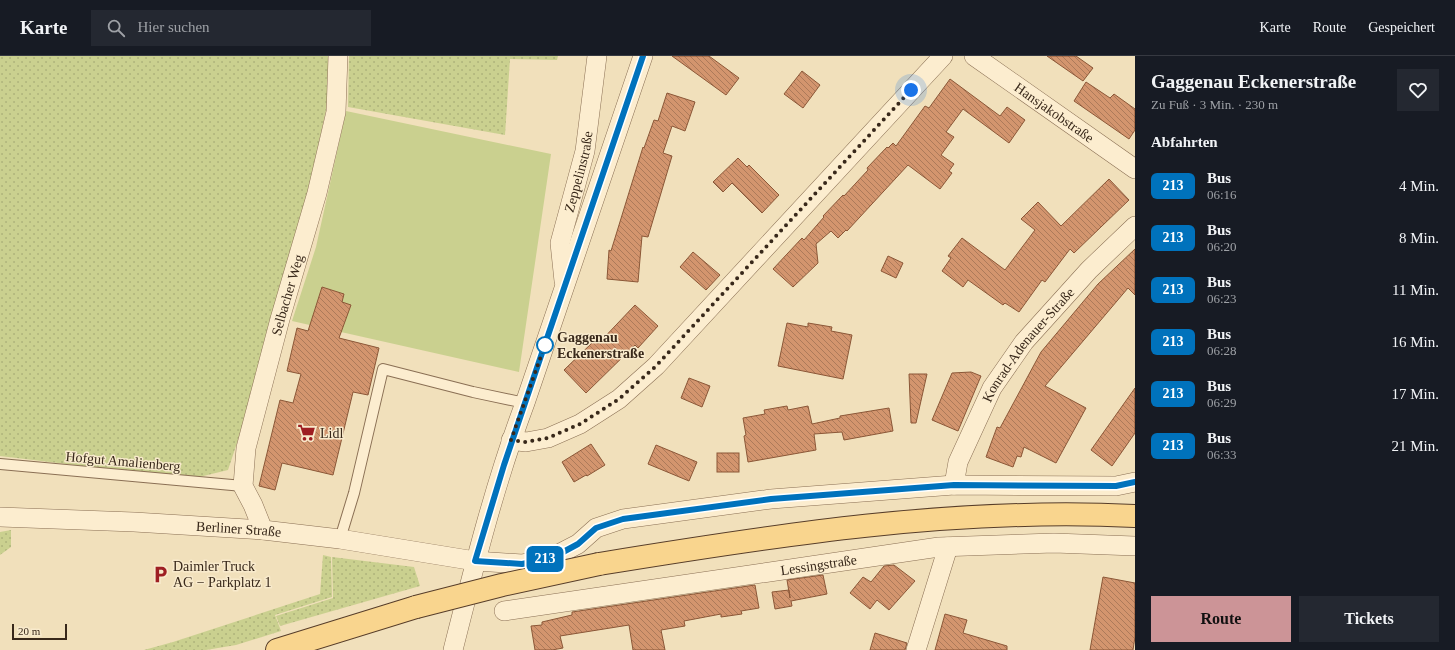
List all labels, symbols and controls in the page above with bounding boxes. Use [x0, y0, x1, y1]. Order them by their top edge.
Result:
search box [91, 10, 371, 46]
text: Karte [20, 17, 67, 38]
icon: search [105, 17, 127, 39]
text: Hier suchen [137, 19, 210, 35]
text: Karte [1260, 20, 1291, 35]
text: Route [1313, 20, 1346, 35]
text: Gespeichert [1368, 20, 1435, 35]
button: heart [1397, 69, 1439, 111]
text: Gaggenau Eckenerstraße [1151, 71, 1356, 92]
your location [901, 80, 921, 100]
street label: Hansjakobstraße [1011, 80, 1096, 146]
text: Zu Fuß · 3 Min. · 230 m [1151, 97, 1278, 112]
street label: Zeppelinstraße [562, 130, 595, 214]
text: Abfahrten [1151, 134, 1218, 150]
text: Bus [1207, 170, 1231, 186]
text: 213 [1163, 178, 1184, 193]
text: 4 Min. [1399, 178, 1439, 194]
text: 06:16 [1207, 187, 1237, 202]
text: Bus [1207, 222, 1231, 238]
text: 213 [1163, 230, 1184, 245]
text: 8 Min. [1399, 230, 1439, 246]
text: 06:20 [1207, 239, 1237, 254]
street label: Selbacher Weg [269, 253, 307, 337]
text: Bus [1207, 274, 1231, 290]
text: 213 [1163, 282, 1184, 297]
text: 11 Min. [1392, 282, 1439, 298]
street label: Konrad-Adenauer-Straße [980, 285, 1077, 404]
text: 06:23 [1207, 291, 1237, 306]
text: Bus [1207, 326, 1231, 342]
place label: Gaggenau Eckenerstraße [557, 330, 644, 361]
text: 213 [1163, 334, 1184, 349]
text: 16 Min. [1391, 334, 1439, 350]
marker: Gaggenau Eckenerstraße [536, 336, 554, 354]
text: 06:28 [1207, 343, 1237, 358]
text: Bus [1207, 378, 1231, 394]
text: 213 [1163, 386, 1184, 401]
text: 17 Min. [1391, 386, 1439, 402]
text: 06:29 [1207, 395, 1237, 410]
supermarket icon: Lidl [297, 423, 317, 443]
place label: Lidl [320, 426, 343, 441]
text: Bus [1207, 430, 1231, 446]
text: 213 [1163, 438, 1184, 453]
text: 21 Min. [1391, 438, 1439, 454]
text: 06:33 [1207, 447, 1237, 462]
street label: Hofgut Amalienberg [65, 449, 181, 474]
street label: Berliner Straße [196, 519, 282, 540]
line badge: 213 [522, 546, 568, 572]
text: 213 [535, 551, 556, 566]
street label: Lessingstraße [779, 552, 858, 578]
place label: Daimler Truck AG − Parkplatz 1 [173, 559, 272, 590]
parking icon: Daimler Truck AG − Parkplatz 1 [150, 564, 170, 584]
button: Route [1151, 596, 1291, 642]
button: Tickets [1299, 596, 1439, 642]
scale bar [12, 622, 67, 641]
text: 20 m [18, 625, 40, 637]

